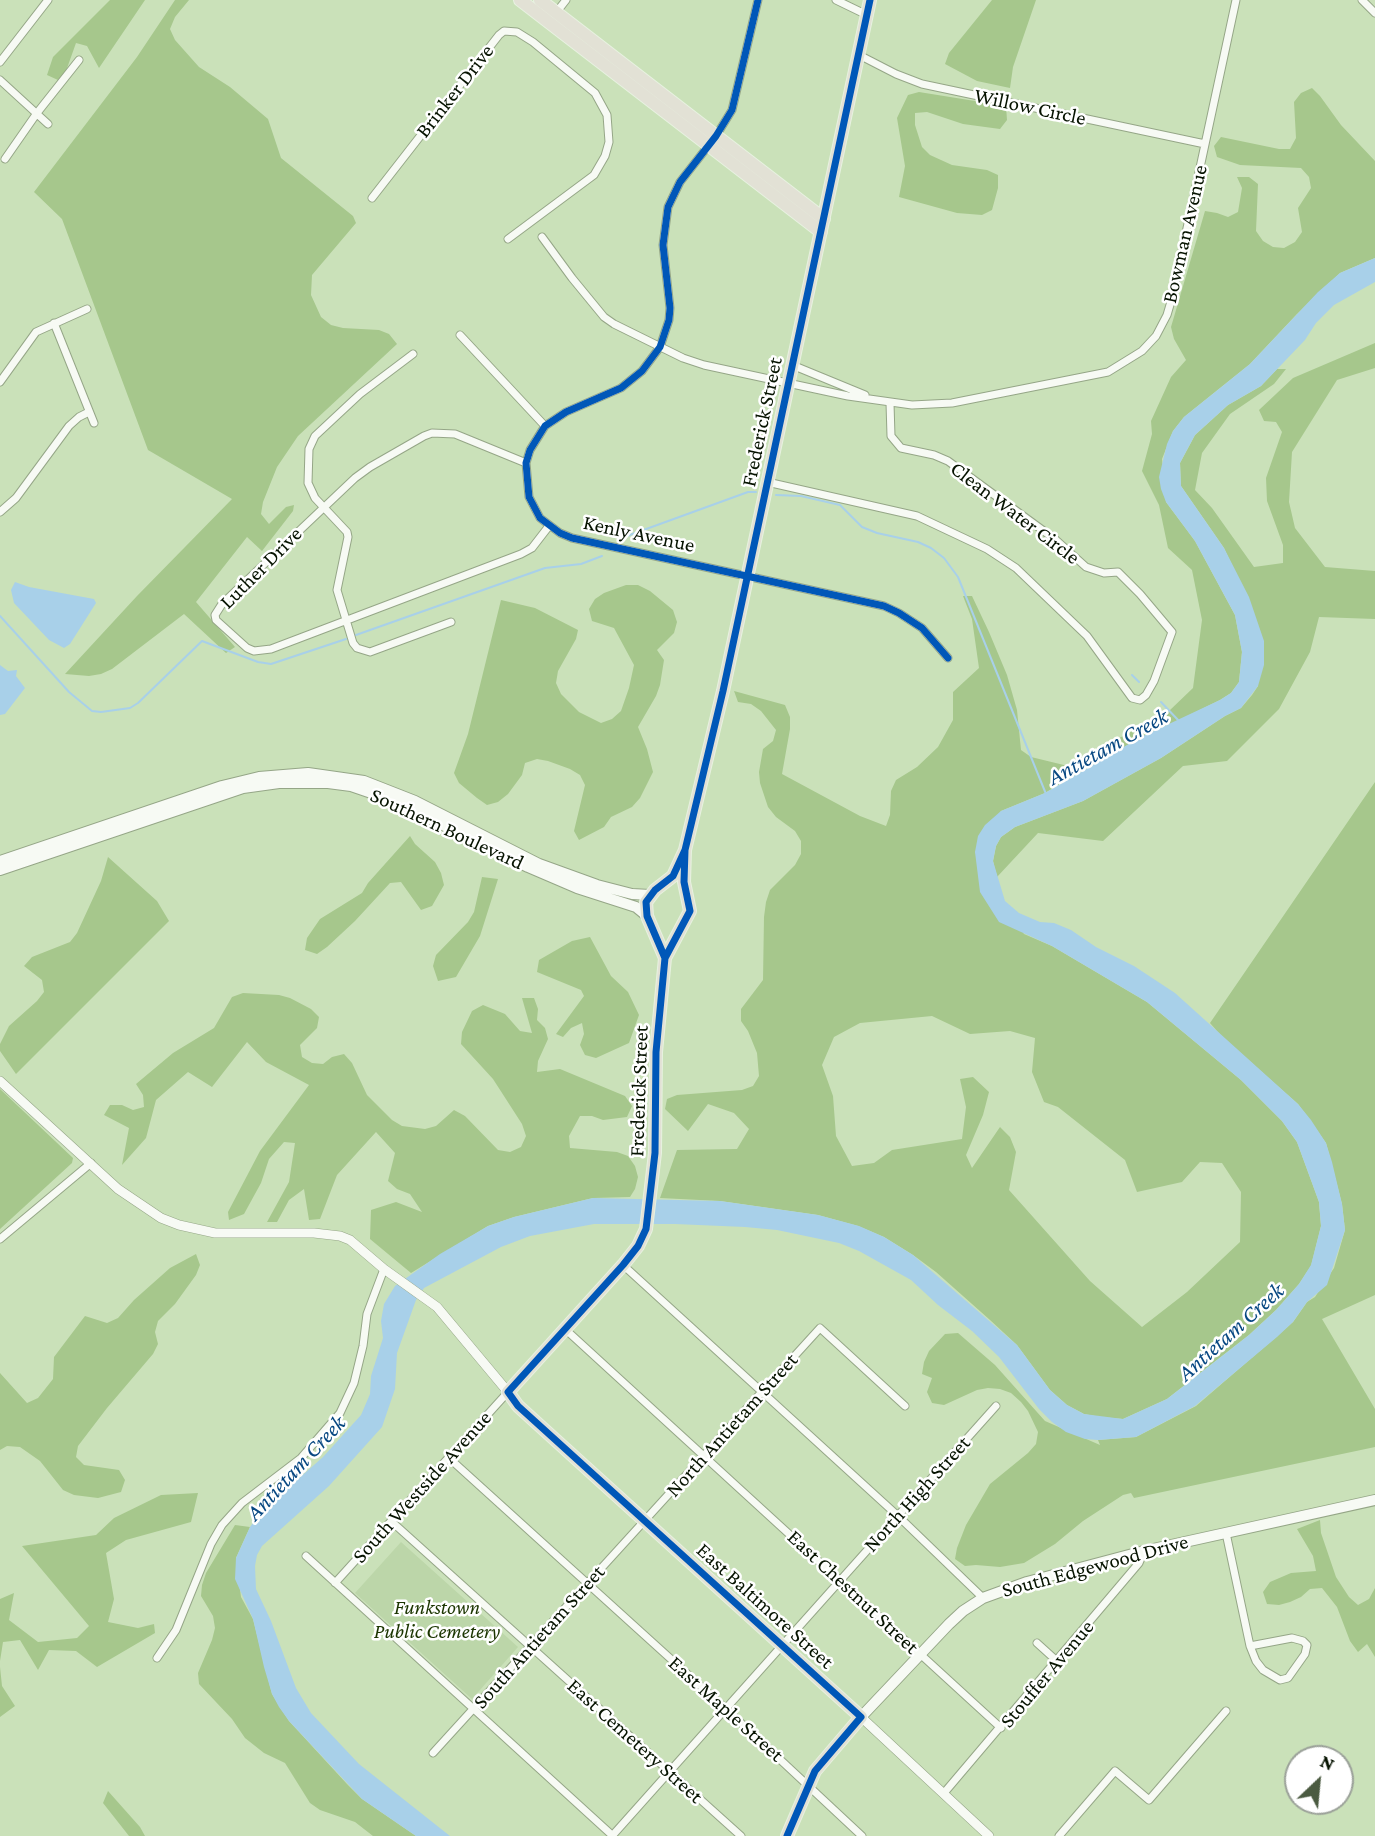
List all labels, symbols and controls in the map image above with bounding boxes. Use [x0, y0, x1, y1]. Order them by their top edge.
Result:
street label: Brinker Drive [411, 39, 499, 143]
street label: Willow Circle [972, 83, 1088, 131]
street label: Bowman Avenue [1157, 162, 1213, 306]
street label: Frederick Street [736, 355, 788, 489]
street label: Clean Water Circle [945, 456, 1085, 570]
street label: Kenly Avenue [581, 510, 697, 558]
street label: Luther Drive [215, 522, 307, 614]
water label: Antietam Creek [1043, 703, 1173, 791]
street label: Southern Boulevard [366, 782, 528, 876]
street label: Frederick Street [624, 1025, 654, 1157]
water label: Antietam Creek [1172, 1277, 1290, 1387]
street label: North Antietam Street [661, 1348, 803, 1502]
street label: South Westside Avenue [347, 1406, 497, 1568]
water label: Antietam Creek [240, 1410, 352, 1526]
street label: North High Street [858, 1431, 976, 1557]
street label: East Chestnut Street [782, 1525, 924, 1659]
street label: South Edgewood Drive [999, 1529, 1191, 1603]
street label: East Baltimore Street [691, 1538, 839, 1674]
street label: South Antietam Street [468, 1560, 610, 1714]
park label: Funkstown Public Cemetery [374, 1595, 500, 1645]
street label: Stouffer Avenue [995, 1615, 1099, 1733]
street label: East Maple Street [663, 1651, 789, 1767]
street label: East Cemetery Street [562, 1673, 708, 1809]
north arrow [1284, 1745, 1354, 1815]
text: N [1317, 1750, 1338, 1775]

